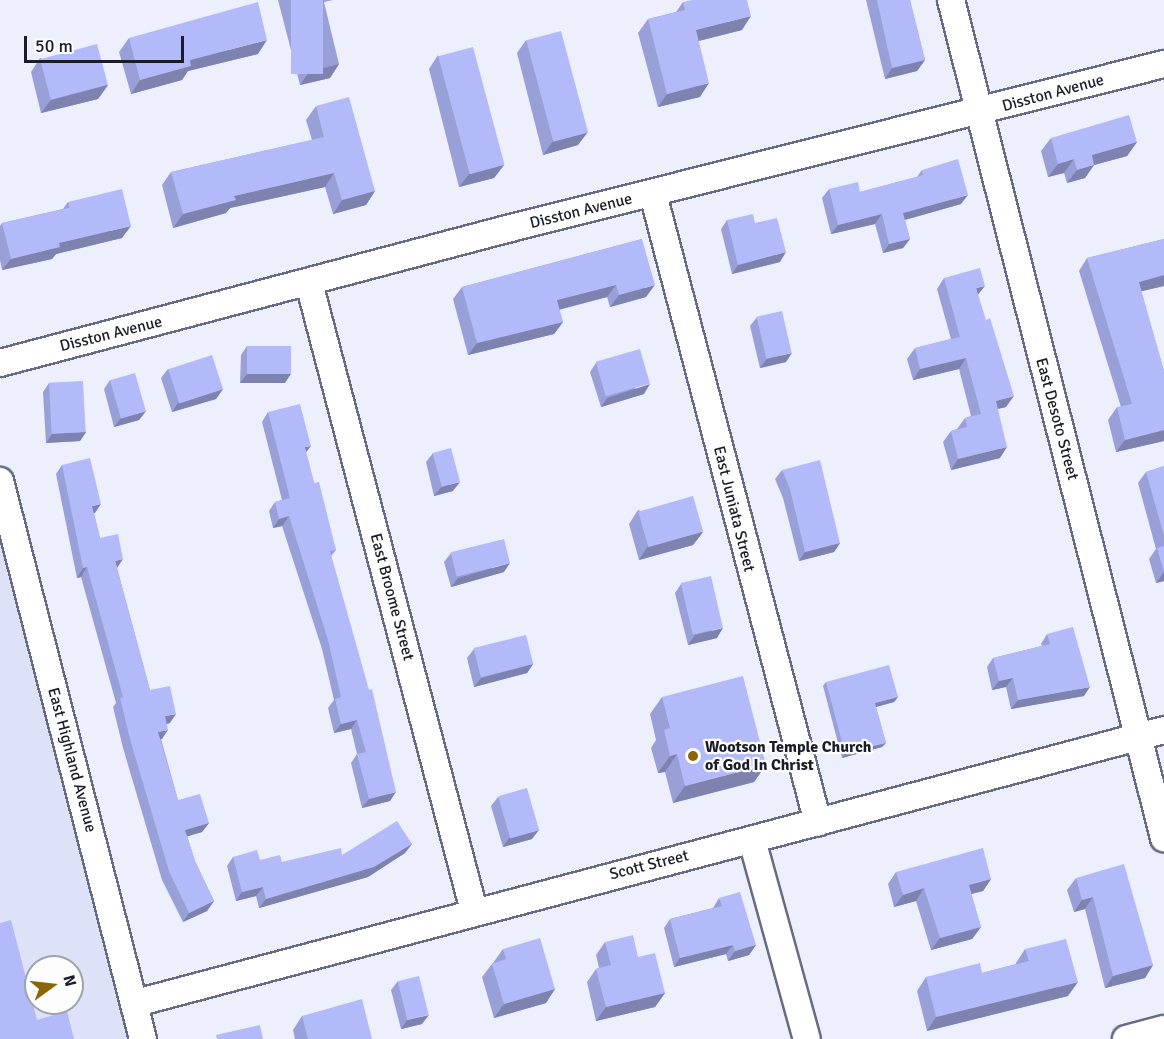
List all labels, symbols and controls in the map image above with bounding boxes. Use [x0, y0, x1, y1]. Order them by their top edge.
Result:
scale bar [27, 24, 188, 62]
text: 50 m [35, 35, 73, 57]
street label: Disston Avenue [1000, 70, 1106, 116]
street label: Disston Avenue [528, 189, 634, 233]
street label: Disston Avenue [58, 312, 164, 356]
street label: East Desoto Street [1031, 356, 1083, 482]
street label: East Juniata Street [709, 444, 759, 574]
street label: East Broome Street [366, 531, 418, 663]
street label: East Highland Avenue [43, 686, 101, 834]
place label: Wootson Temple Church of God In Christ [705, 737, 871, 775]
marker: Wootson Temple Church of God In Christ [686, 749, 700, 763]
street label: Scott Street [607, 846, 691, 884]
north arrow [24, 955, 84, 1015]
text: N [58, 973, 81, 989]

